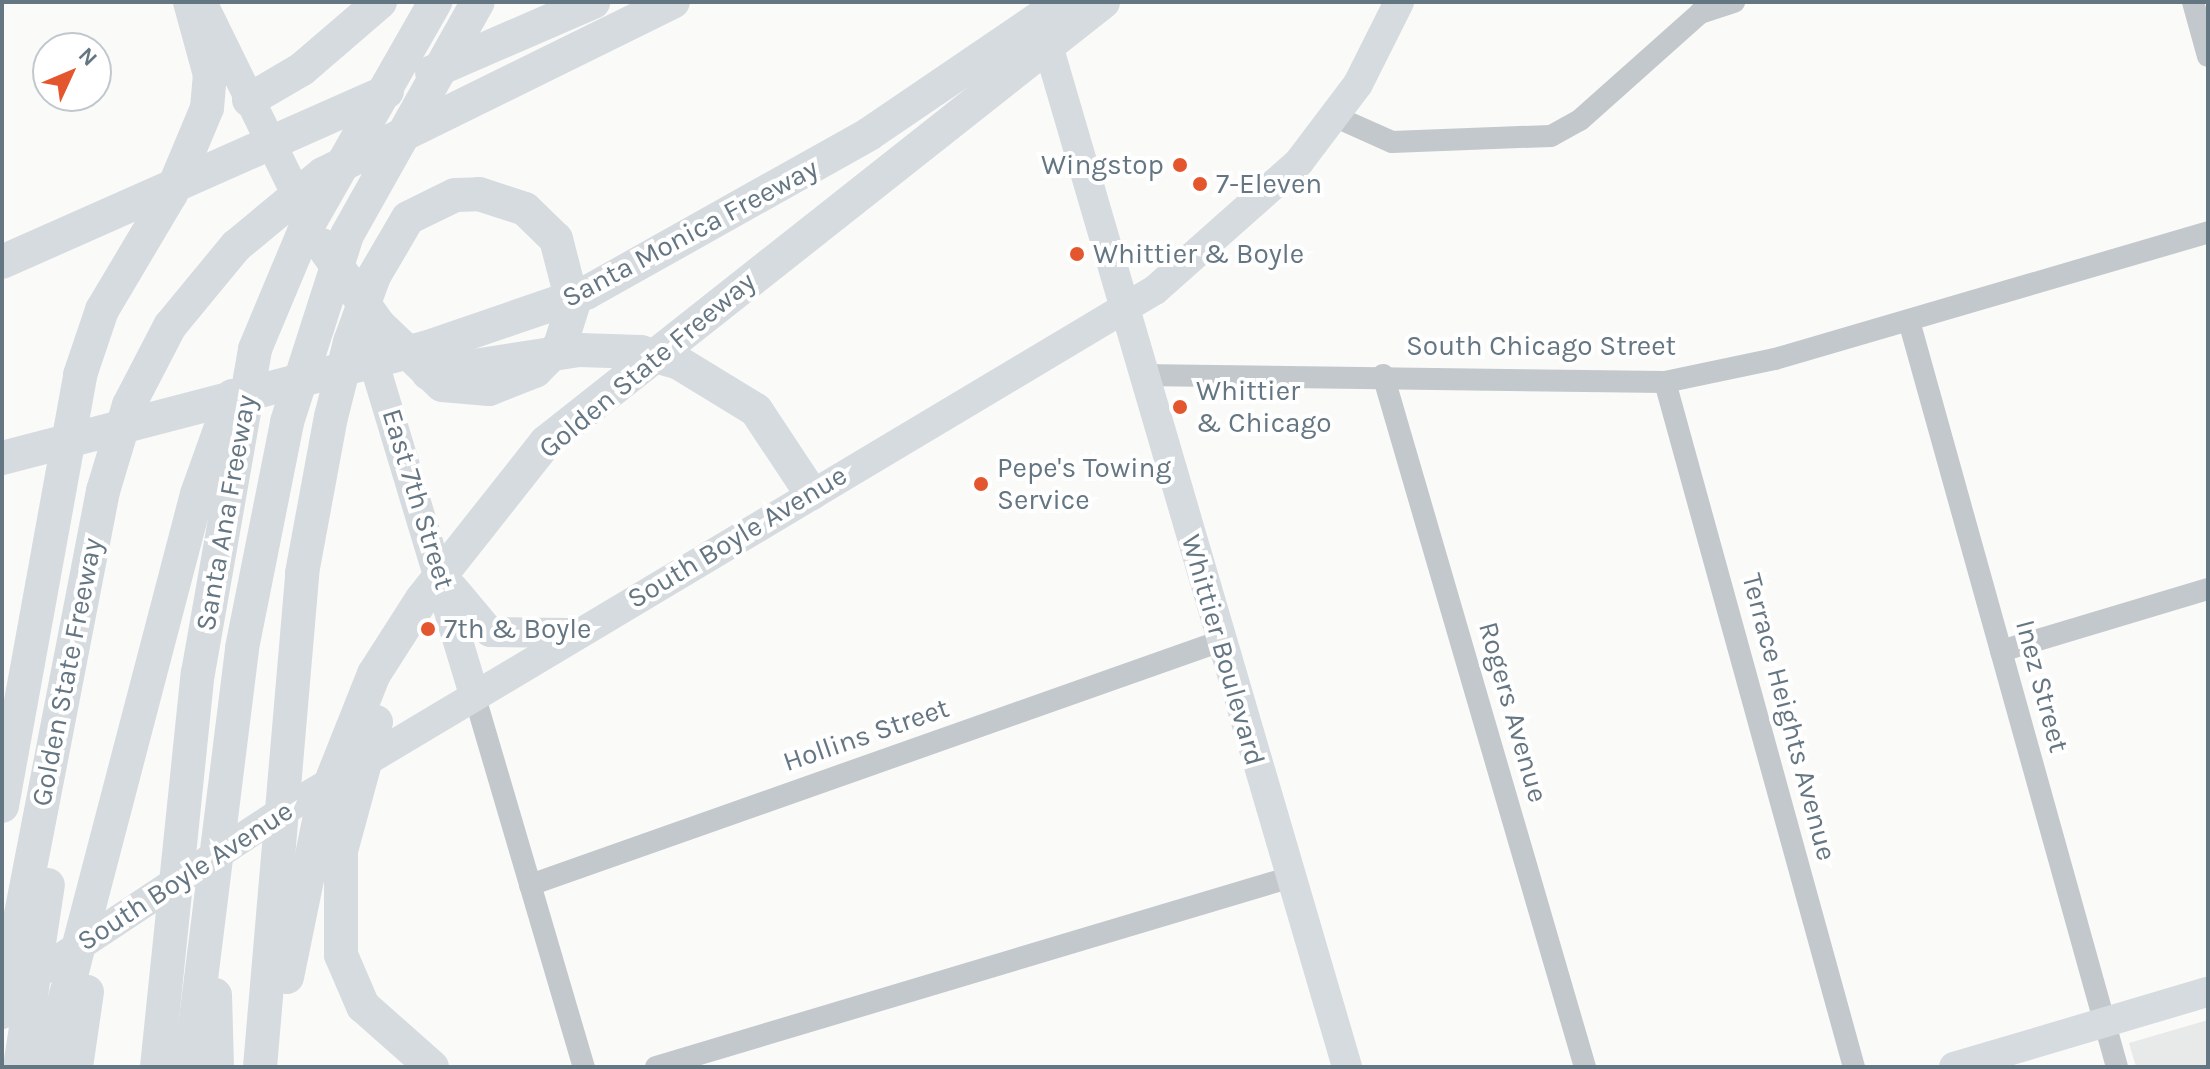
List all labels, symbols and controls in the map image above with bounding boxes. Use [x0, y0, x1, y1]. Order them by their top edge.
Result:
north arrow [32, 32, 112, 112]
text: N [73, 42, 103, 71]
place label: Wingstop [1041, 148, 1164, 182]
street label: Santa Monica Freeway [556, 151, 824, 315]
marker: Wingstop [1171, 156, 1189, 174]
place label: 7-Eleven [1216, 167, 1322, 201]
marker: 7-Eleven [1191, 175, 1209, 193]
place label: Whittier & Boyle [1093, 237, 1304, 271]
marker: Whittier & Boyle [1068, 245, 1086, 263]
street label: Golden State Freeway [532, 265, 762, 465]
street label: South Chicago Street [1406, 329, 1676, 363]
place label: Whittier & Chicago [1196, 374, 1332, 440]
street label: Santa Ana Freeway [189, 392, 263, 634]
marker: Whittier & Chicago [1171, 398, 1189, 416]
street label: East 7th Street [375, 405, 461, 593]
place label: Pepe's Towing Service [997, 451, 1171, 517]
street label: South Boyle Avenue [621, 458, 853, 616]
marker: Pepe's Towing Service [972, 475, 990, 493]
street label: Whittier Boulevard [1174, 531, 1272, 769]
street label: Golden State Freeway [25, 535, 109, 809]
street label: Terrace Heights Avenue [1735, 570, 1843, 864]
place label: 7th & Boyle [444, 612, 591, 646]
street label: Inez Street [2008, 616, 2076, 756]
street label: Rogers Avenue [1471, 618, 1555, 806]
marker: 7th & Boyle [419, 620, 437, 638]
street label: Hollins Street [779, 691, 953, 779]
street label: South Boyle Avenue [71, 794, 299, 958]

